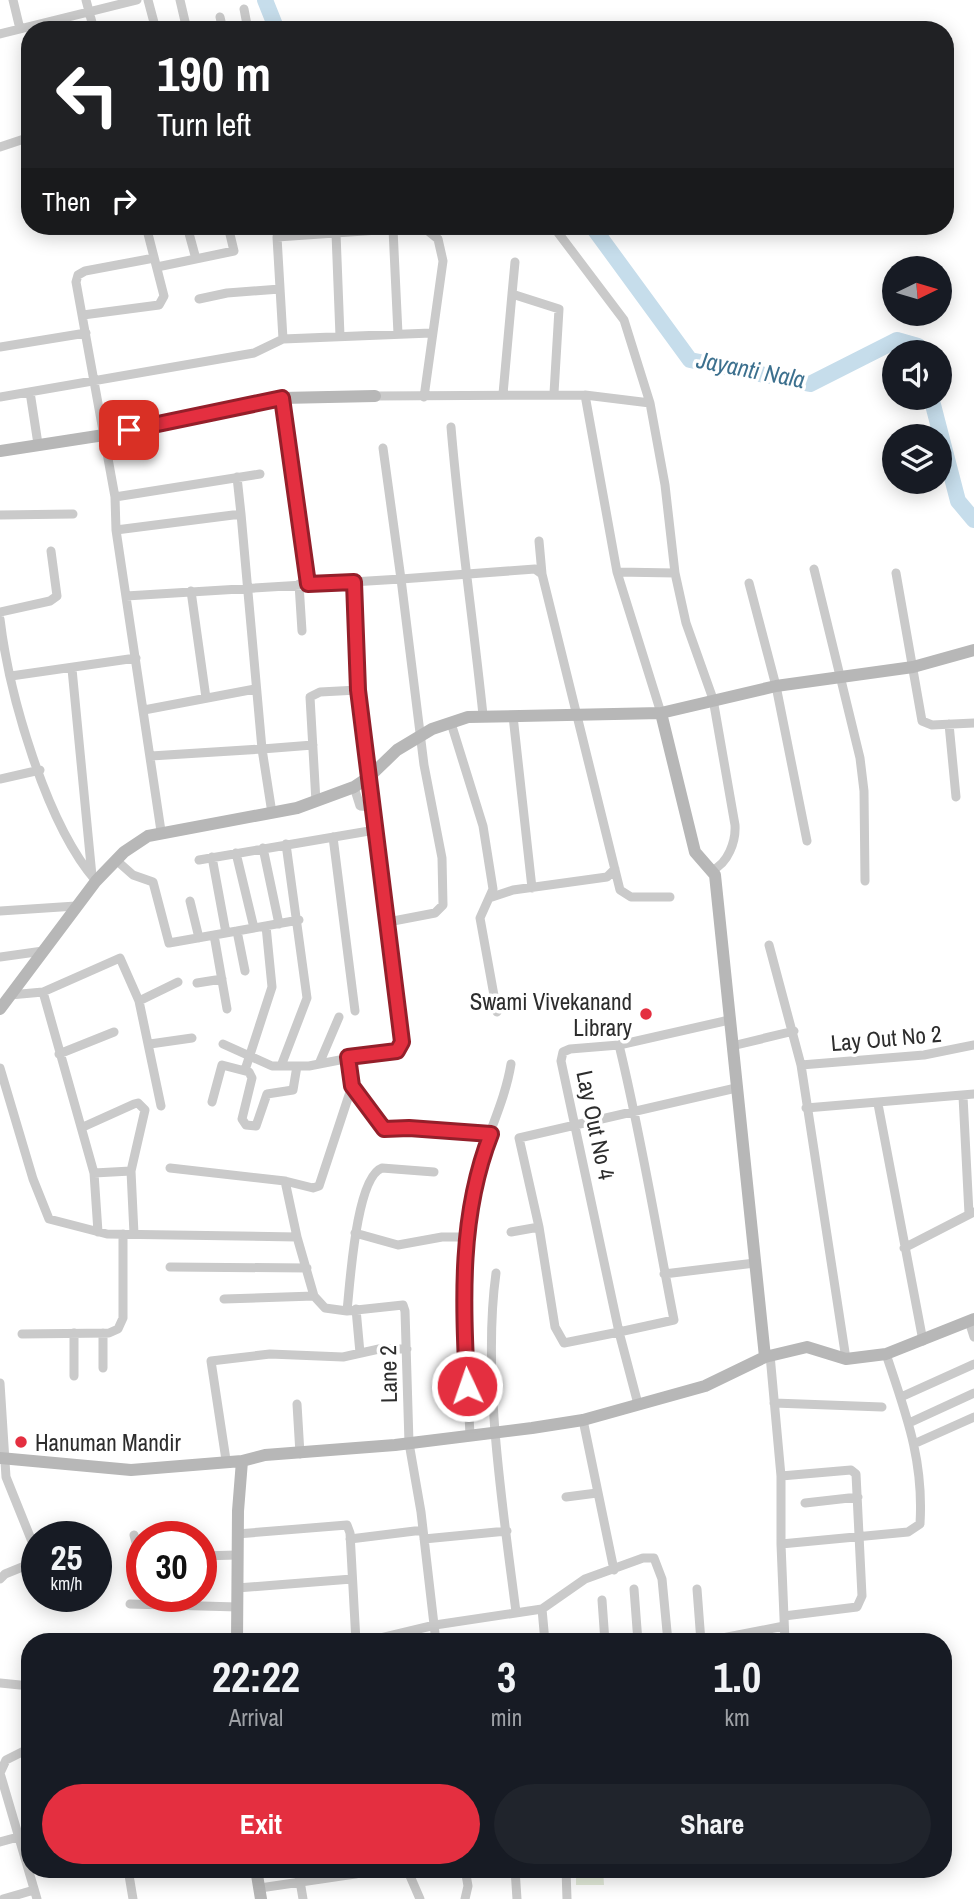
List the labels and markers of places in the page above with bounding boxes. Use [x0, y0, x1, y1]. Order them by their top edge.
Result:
pin [99, 400, 159, 460]
place label: Swami Vivekanand Library [470, 986, 633, 1043]
marker: Swami Vivekanand Library [638, 1006, 654, 1022]
place label: Hanuman Mandir [35, 1427, 181, 1458]
marker: Hanuman Mandir [13, 1434, 29, 1450]

